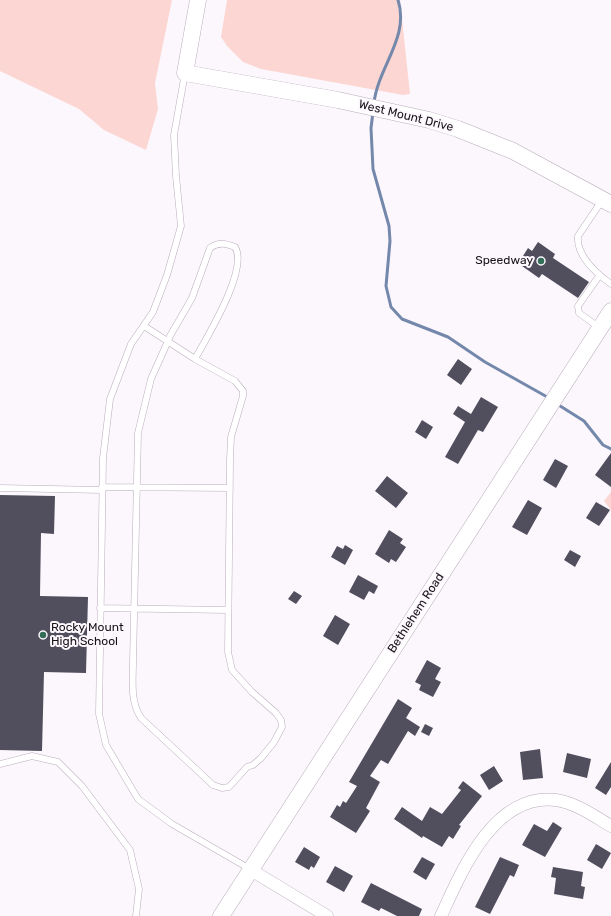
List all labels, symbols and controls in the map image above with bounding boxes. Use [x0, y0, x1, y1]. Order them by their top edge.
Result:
street label: West Mount Drive [357, 97, 455, 135]
place label: Speedway [475, 254, 533, 268]
marker: Speedway [536, 256, 546, 266]
street label: Bethlehem Road [385, 570, 447, 656]
place label: Rocky Mount High School [51, 621, 124, 649]
marker: Rocky Mount High School [38, 630, 48, 640]

